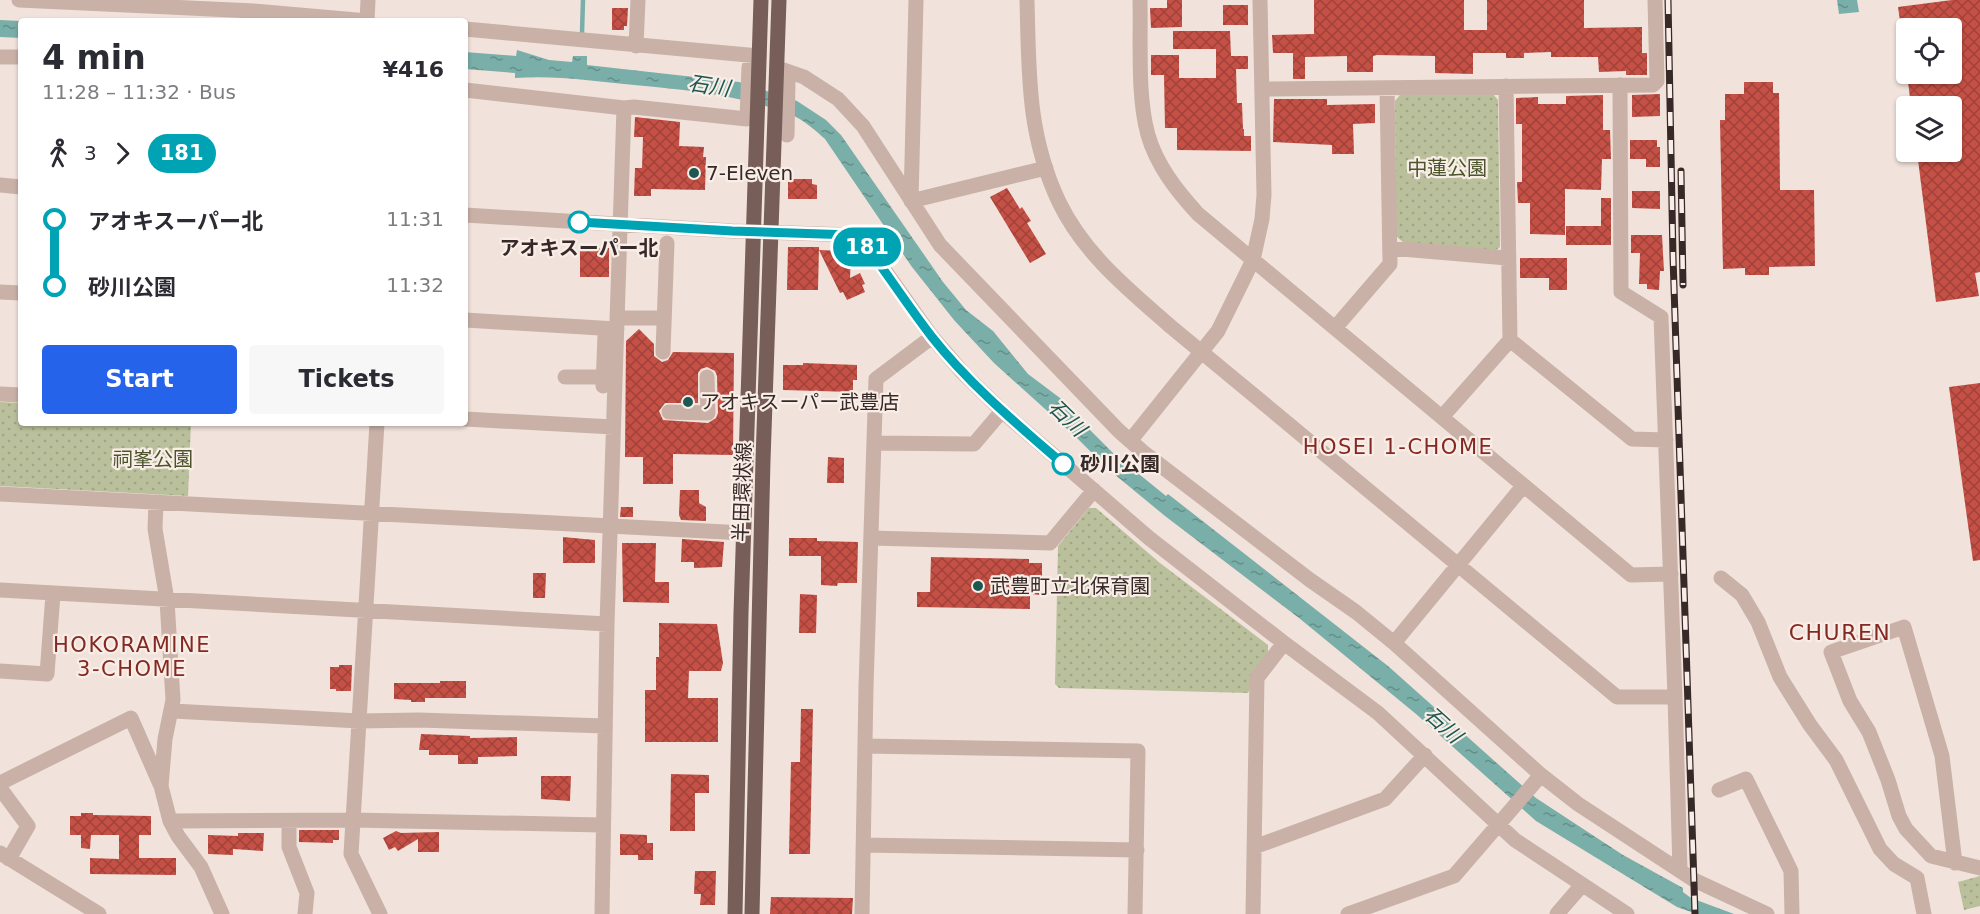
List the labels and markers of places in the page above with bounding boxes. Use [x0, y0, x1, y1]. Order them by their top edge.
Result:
place label: 7-Eleven [706, 161, 793, 185]
marker: 7-Eleven [687, 166, 701, 180]
marker: アオキスーパー北 [568, 211, 590, 233]
place label: アオキスーパー北 [499, 236, 659, 260]
place label: アオキスーパー武豊店 [700, 390, 899, 414]
marker: アオキスーパー武豊店 [681, 395, 695, 409]
place label: 砂川公園 [1080, 452, 1160, 476]
marker: 砂川公園 [1052, 453, 1074, 475]
place label: 武豊町立北保育園 [990, 574, 1150, 598]
marker: 武豊町立北保育園 [971, 579, 985, 593]

